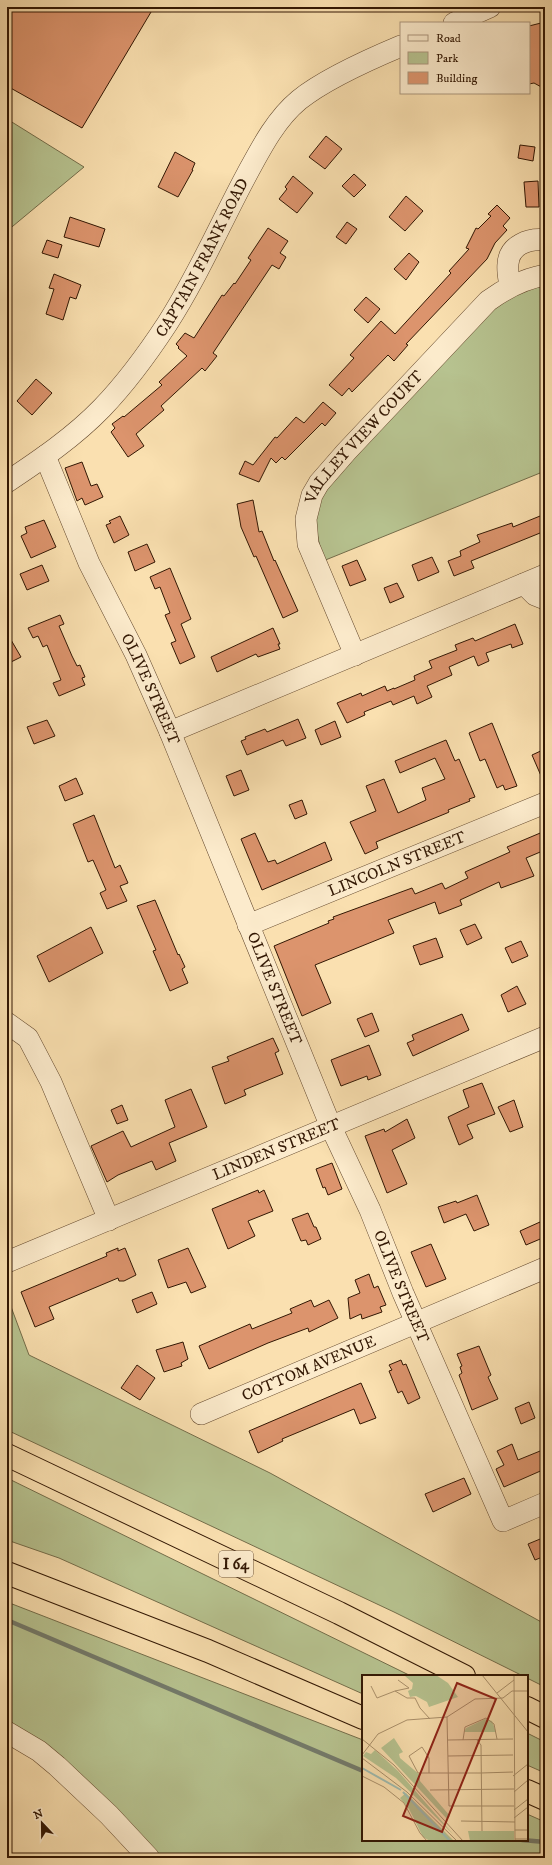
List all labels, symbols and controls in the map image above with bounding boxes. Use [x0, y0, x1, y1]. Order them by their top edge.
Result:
legend [400, 22, 530, 94]
text: Road [436, 31, 461, 46]
text: Park [436, 51, 458, 66]
text: Building [436, 71, 477, 86]
street label: CAPTAIN FRANK ROAD [151, 175, 253, 341]
street label: VALLEY VIEW COURT [300, 366, 427, 506]
street label: OLIVE STREET [117, 630, 184, 748]
street label: LINCOLN STREET [325, 827, 469, 901]
street label: OLIVE STREET [243, 929, 306, 1048]
street label: LINDEN STREET [209, 1114, 343, 1185]
street label: OLIVE STREET [369, 1227, 434, 1346]
street label: COTTOM AVENUE [239, 1331, 379, 1406]
road number: I 64 [219, 1551, 253, 1577]
inset map [362, 1675, 528, 1841]
north arrow [22, 1803, 62, 1843]
text: N [32, 1806, 45, 1823]

